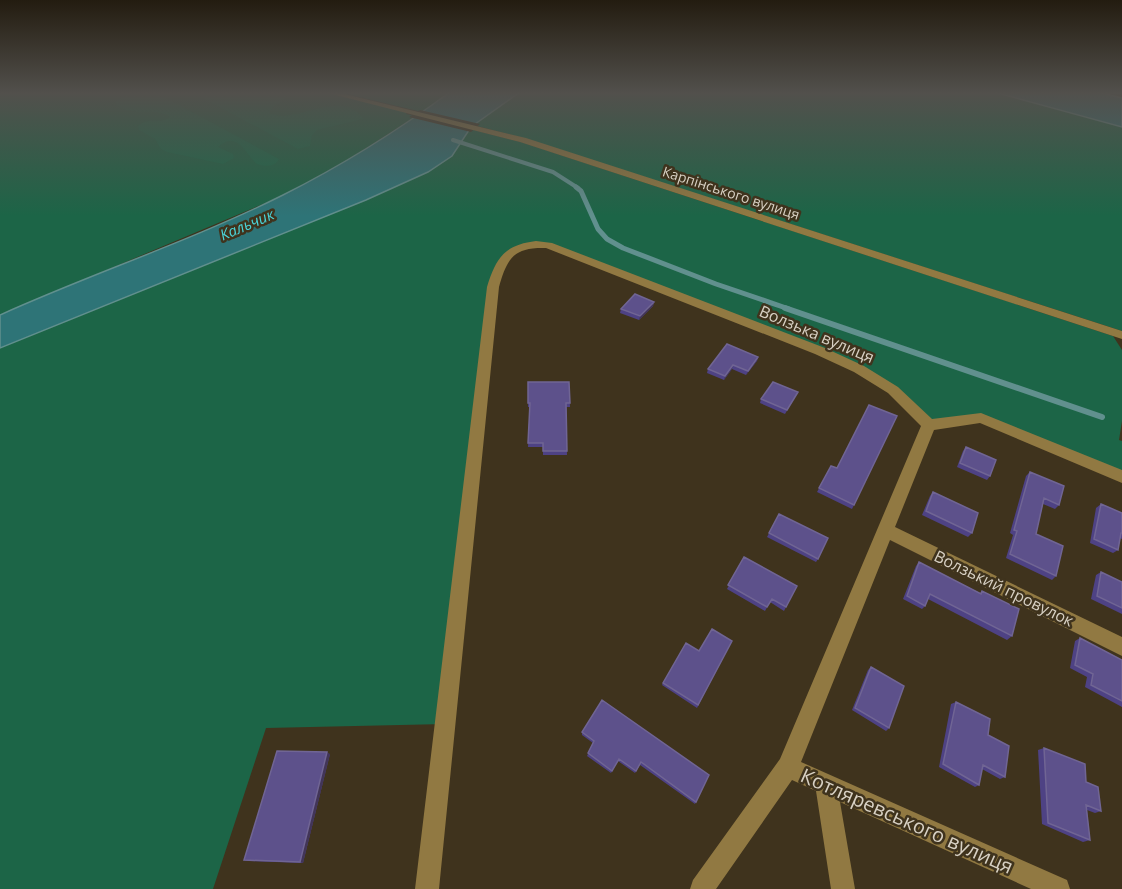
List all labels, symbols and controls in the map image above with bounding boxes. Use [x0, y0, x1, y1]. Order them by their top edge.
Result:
street label: Карпінського вулиця [660, 161, 802, 224]
water label: Кальчик [216, 203, 277, 244]
street label: Волзька вулиця [756, 300, 878, 368]
street label: Волзький провулок [931, 545, 1078, 632]
street label: Котляревського вулиця [797, 761, 1018, 880]

